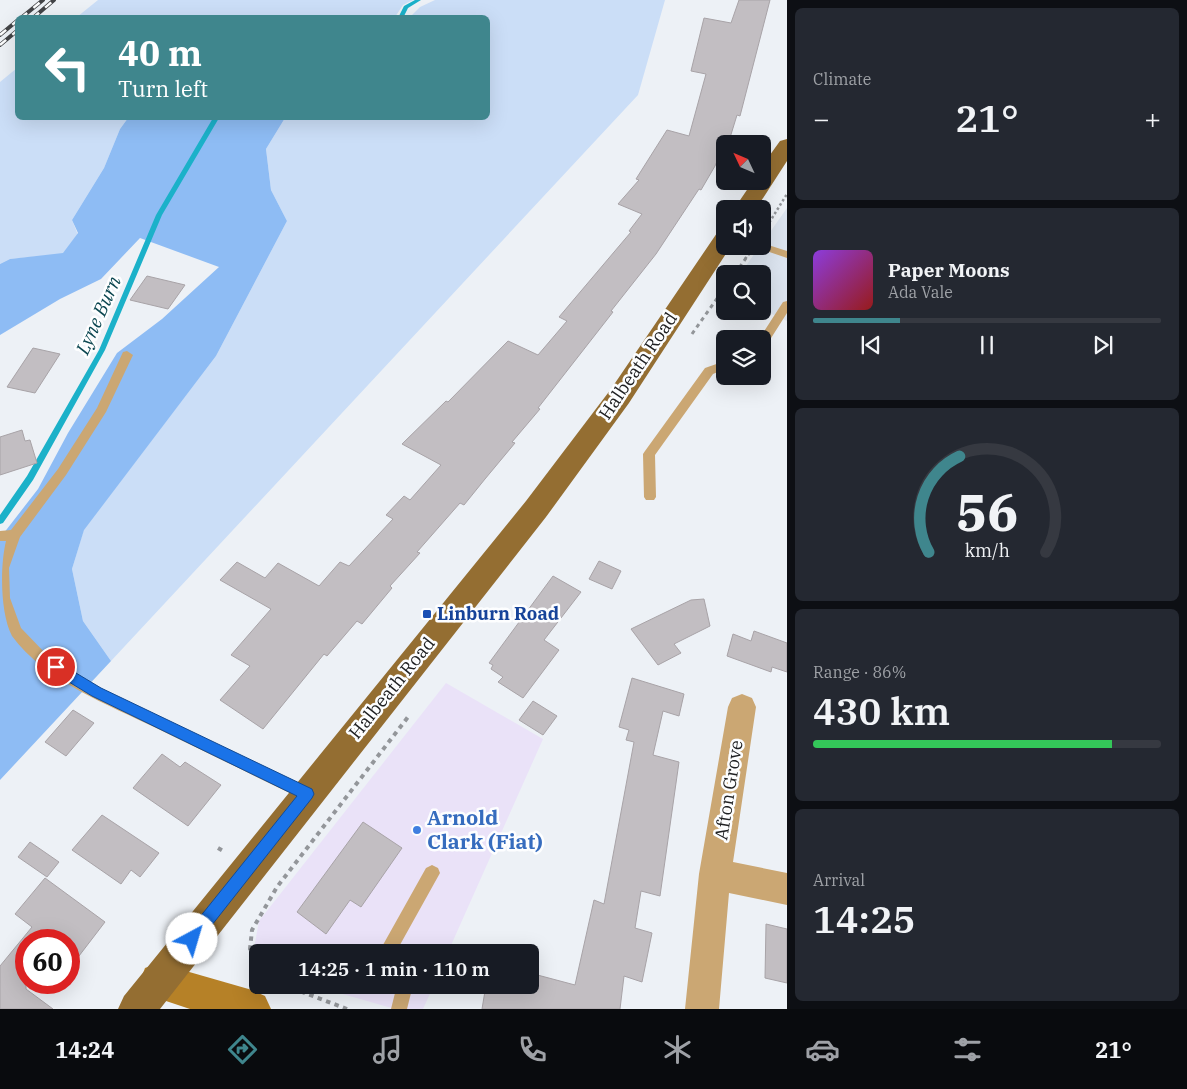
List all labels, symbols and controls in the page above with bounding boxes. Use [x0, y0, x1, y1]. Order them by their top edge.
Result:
text: 40 m [118, 30, 202, 76]
icon: left [35, 35, 100, 100]
text: Climate [813, 69, 871, 89]
text: Turn left [118, 74, 208, 103]
text: 21° [955, 93, 1019, 142]
text: − [813, 100, 830, 137]
text: + [1144, 100, 1161, 137]
north arrow [716, 135, 771, 190]
map controls [716, 135, 771, 385]
button: sound [716, 200, 771, 255]
text: Paper Moons [888, 258, 1010, 282]
button: search [716, 265, 771, 320]
water label: Lyne Burn [70, 272, 126, 359]
text: Ada Vale [888, 282, 953, 302]
street label: Halbeath Road [593, 308, 682, 424]
button: layers [716, 330, 771, 385]
icon: previous [857, 331, 885, 359]
icon: pause [973, 331, 1001, 359]
icon: next [1089, 331, 1117, 359]
text: 56 [956, 478, 1018, 545]
text: km/h [964, 539, 1010, 562]
place label: Linburn Road [437, 602, 559, 625]
marker: Linburn Road [421, 608, 433, 620]
street label: Halbeath Road [343, 632, 440, 743]
pin [35, 646, 77, 688]
icon: arrive [42, 653, 70, 681]
text: Range · 86% [813, 662, 906, 682]
text: 430 km [813, 686, 950, 735]
street label: Afton Grove [709, 738, 748, 841]
place label: Arnold Clark (Fiat) [427, 803, 543, 855]
marker: Arnold Clark (Fiat) [411, 824, 423, 836]
text: Arrival [813, 870, 865, 890]
text: 14:25 [813, 894, 916, 943]
position arrow [165, 912, 217, 964]
speed limit sign: 60 [15, 929, 80, 994]
text: 14:25 · 1 min · 110 m [298, 957, 490, 981]
icon: directions [225, 1032, 260, 1067]
icon: music [370, 1032, 405, 1067]
icon: phone [515, 1032, 550, 1067]
icon: climate [660, 1032, 695, 1067]
icon: car [805, 1032, 840, 1067]
icon: filters [950, 1032, 985, 1067]
text: 14:24 [55, 1035, 115, 1064]
text: 21° [1095, 1035, 1132, 1064]

